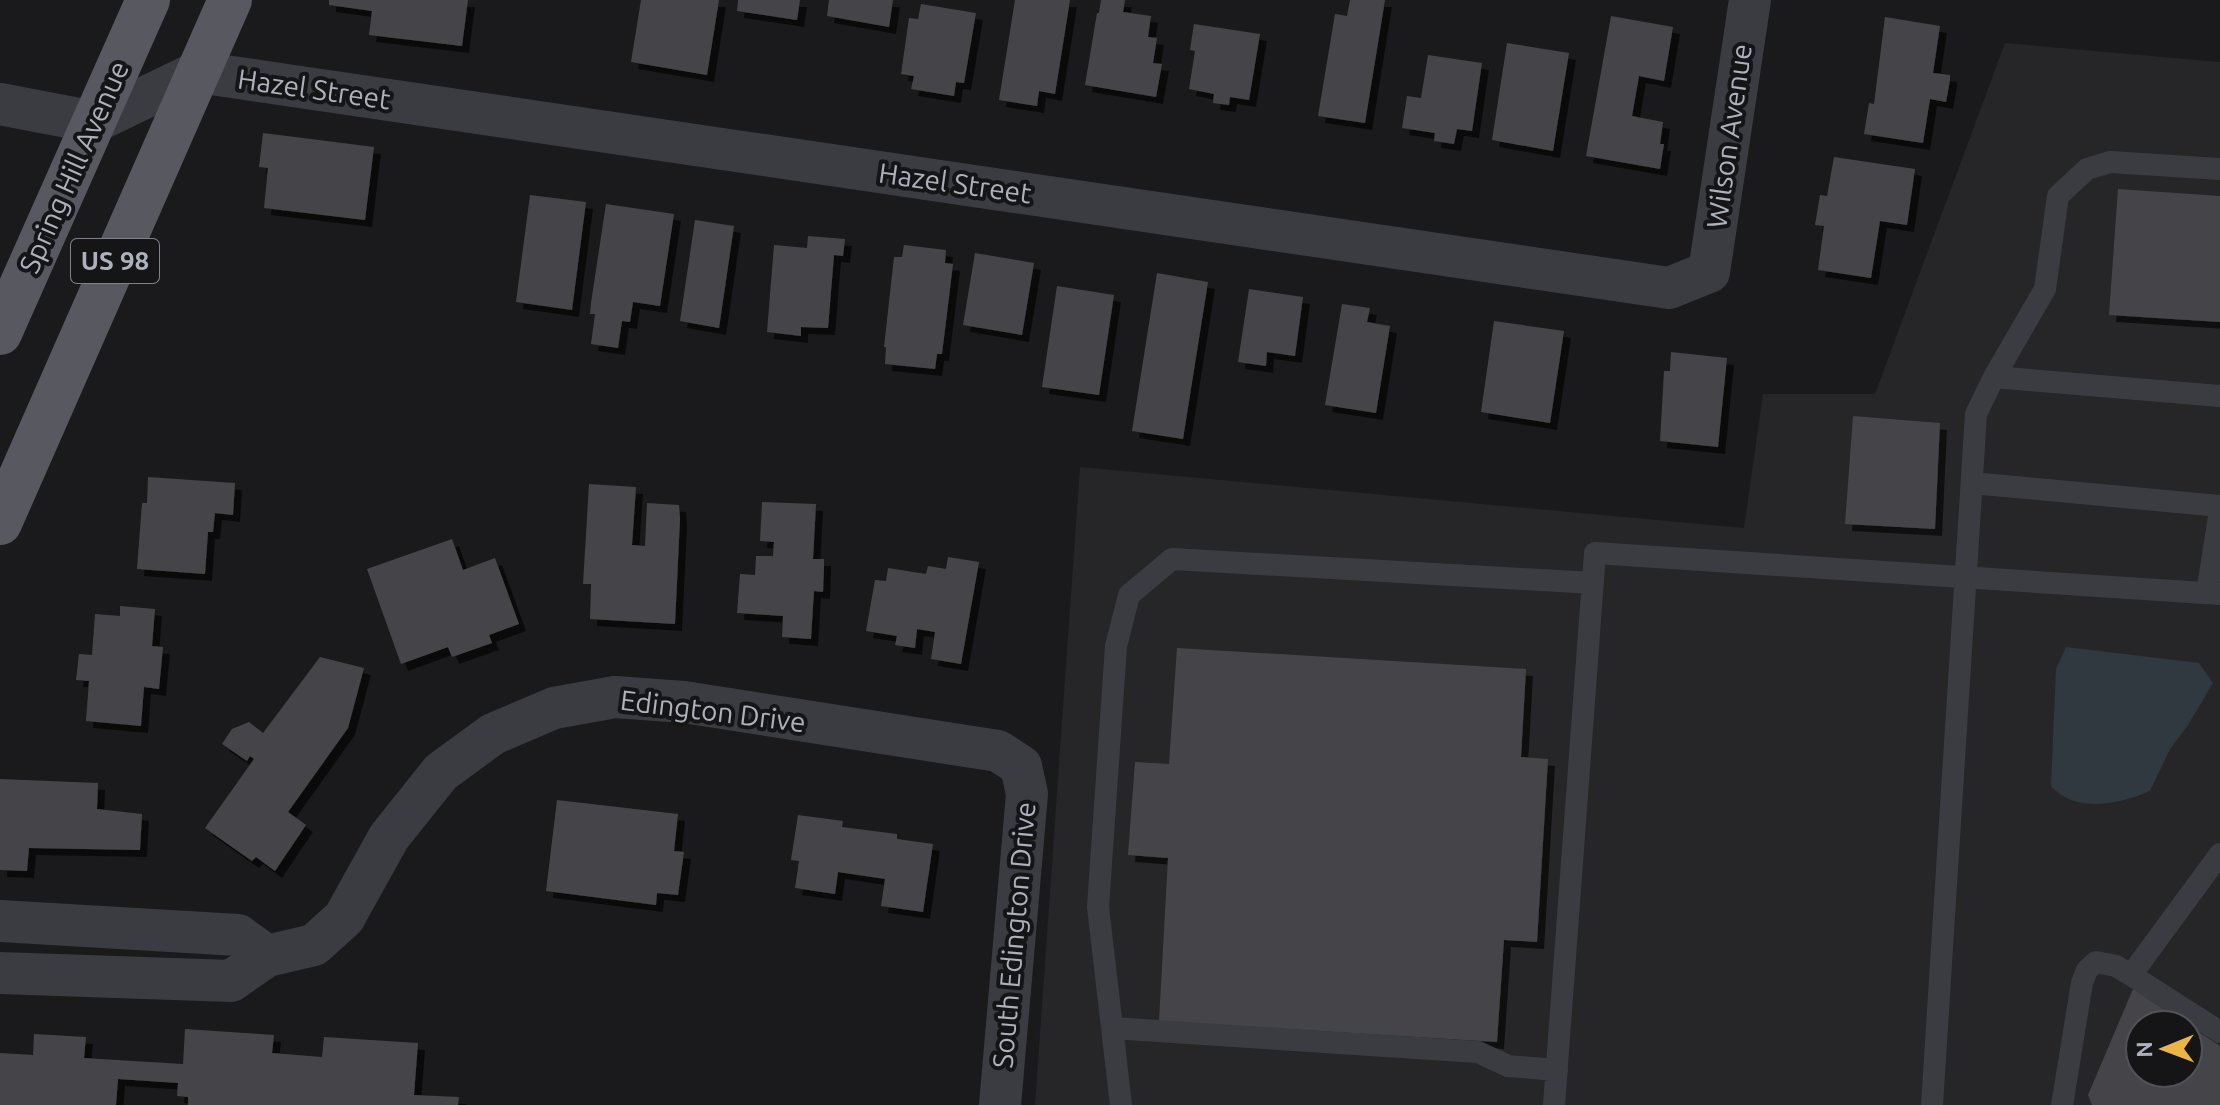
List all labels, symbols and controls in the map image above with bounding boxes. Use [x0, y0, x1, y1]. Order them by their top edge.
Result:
street label: Wilson Avenue [1700, 42, 1757, 230]
street label: Spring Hill Avenue [13, 56, 134, 278]
street label: Hazel Street [236, 62, 392, 115]
street label: Hazel Street [877, 156, 1033, 209]
road number: US 98 [71, 239, 159, 283]
street label: Edington Drive [619, 684, 808, 737]
street label: South Edington Drive [986, 801, 1041, 1069]
north arrow [2124, 1009, 2204, 1089]
text: N [2131, 1041, 2156, 1058]

